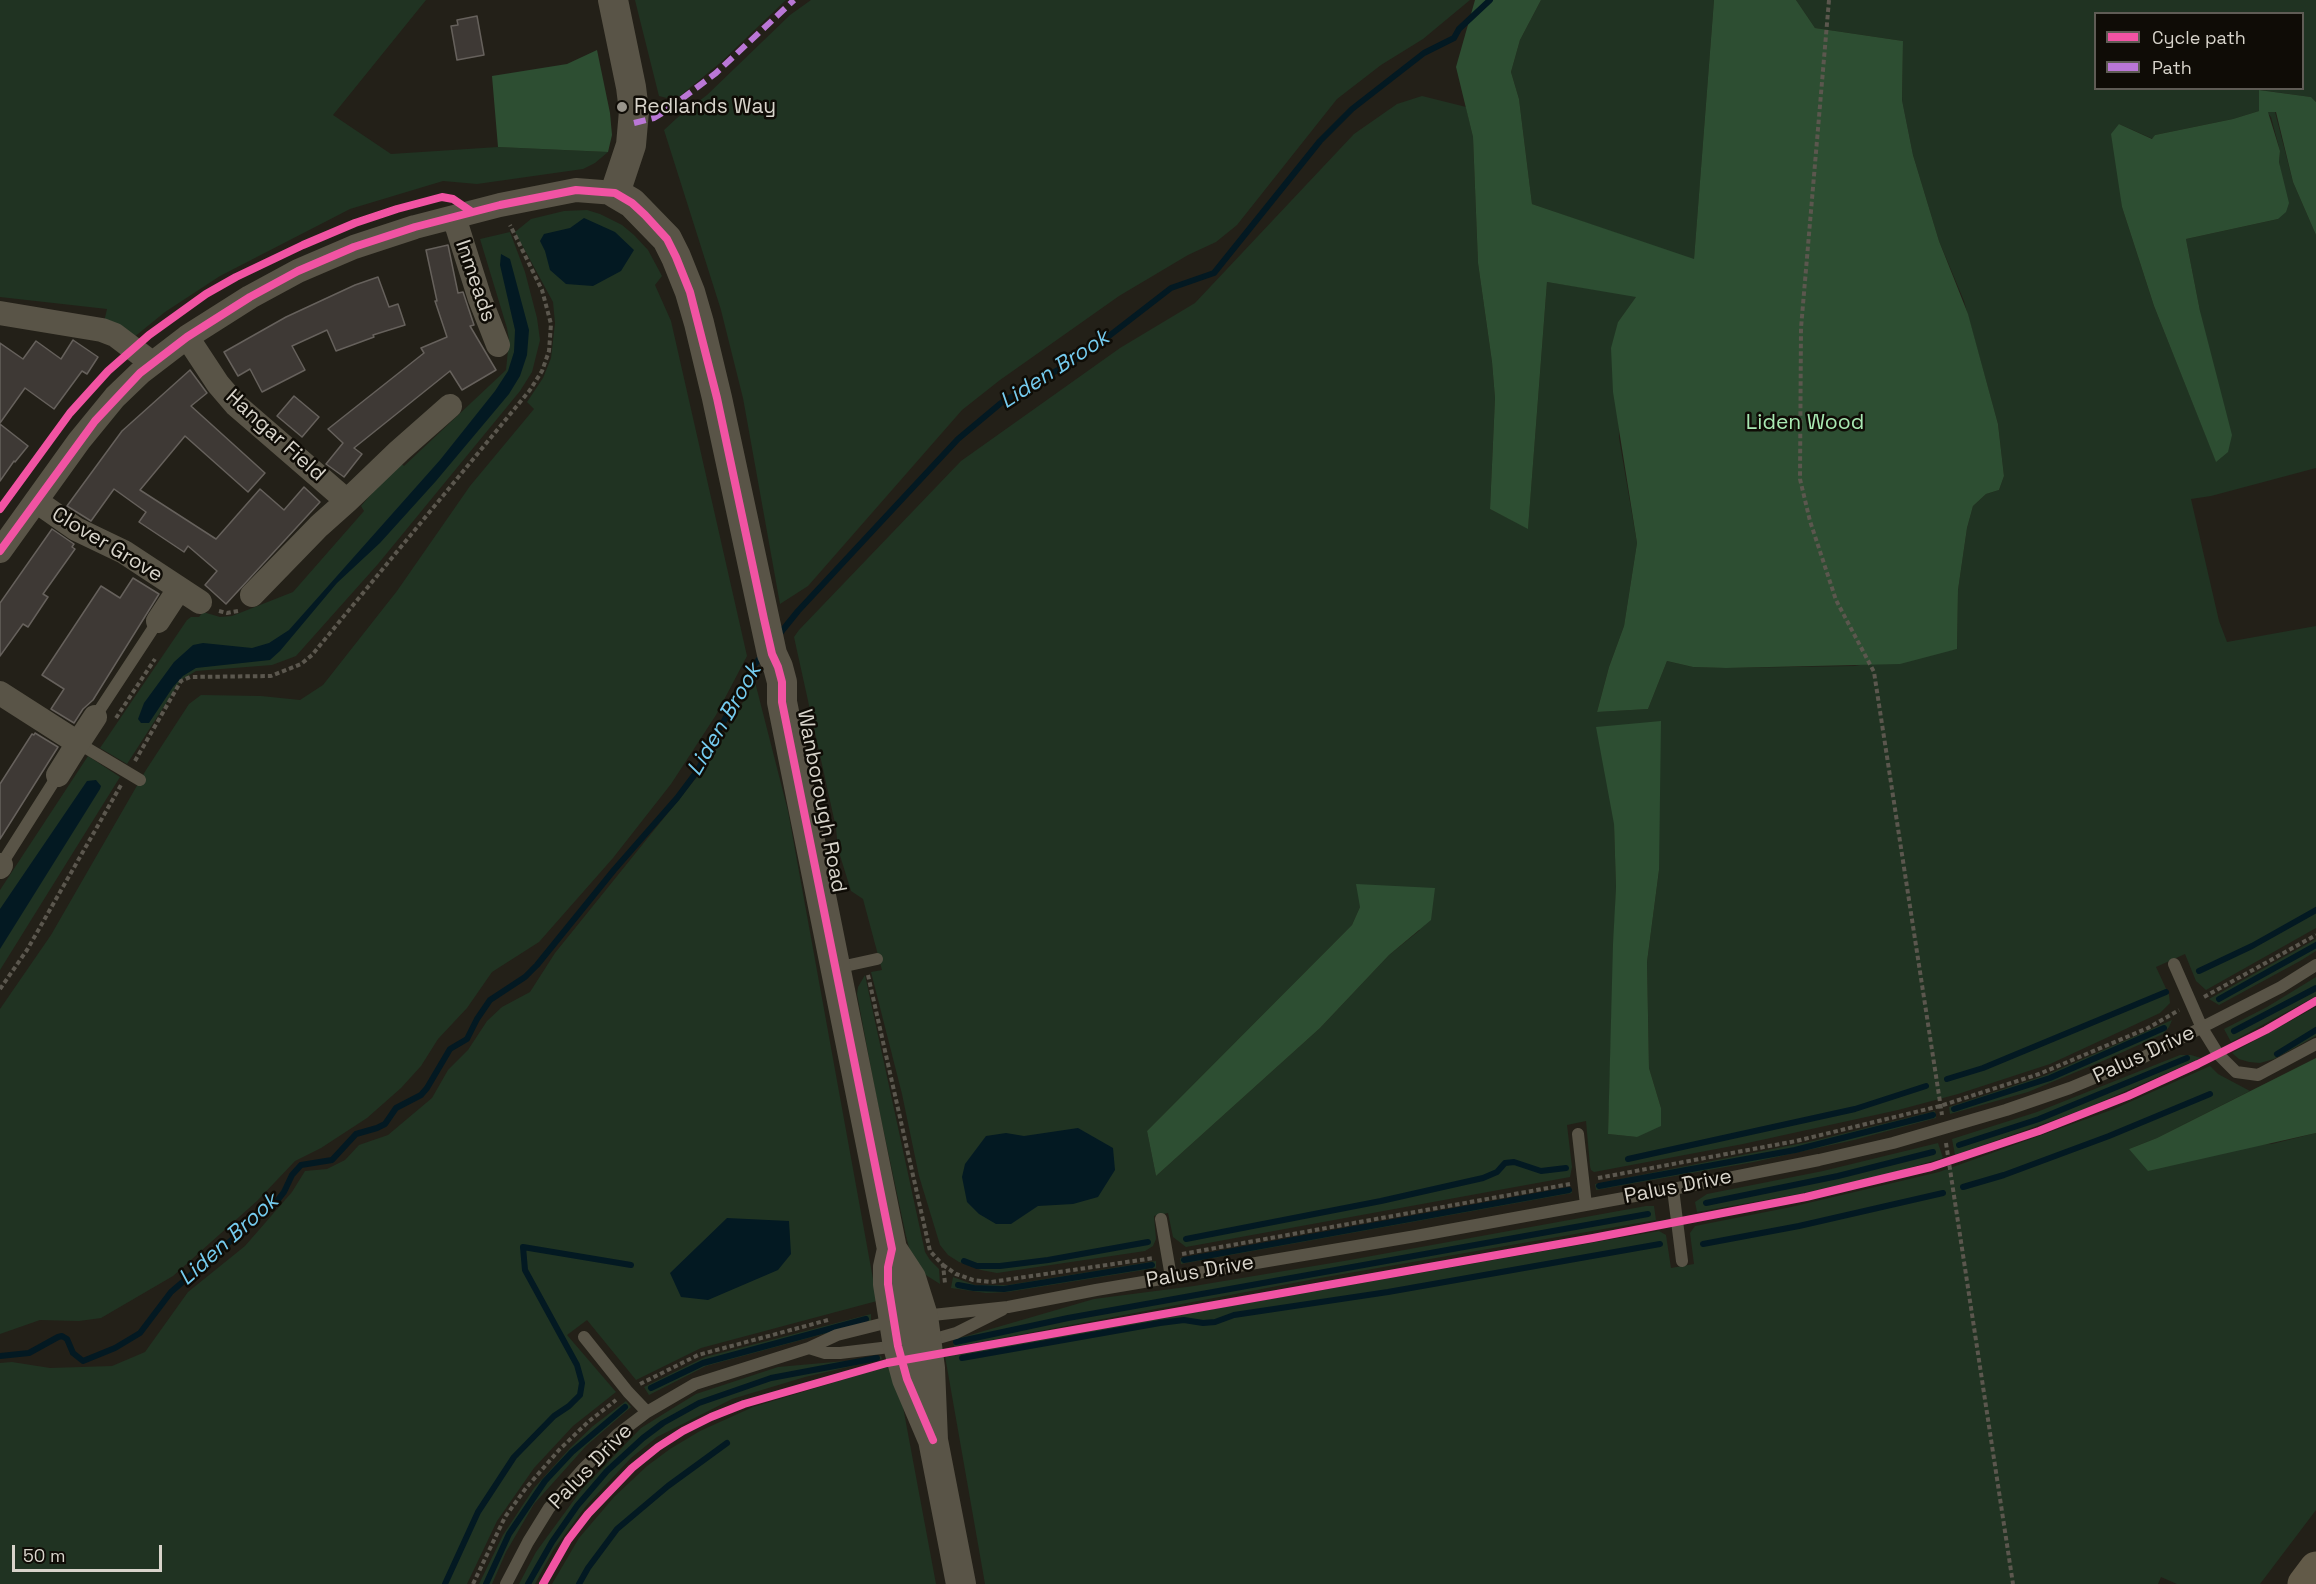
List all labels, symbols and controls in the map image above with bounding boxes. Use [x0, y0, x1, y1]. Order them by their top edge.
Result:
legend [2094, 12, 2304, 90]
text: Cycle path [2152, 26, 2246, 49]
text: Path [2152, 56, 2192, 79]
place label: Redlands Way [634, 94, 776, 120]
marker: Redlands Way [615, 100, 629, 114]
street label: Inmeads [449, 237, 501, 325]
water label: Liden Brook [995, 325, 1115, 415]
street label: Hangar Field [220, 385, 330, 487]
park label: Liden Wood [1746, 410, 1864, 436]
street label: Clover Grove [47, 502, 167, 588]
water label: Liden Brook [682, 659, 768, 781]
street label: Wanborough Road [791, 707, 851, 895]
street label: Palus Drive [2089, 1021, 2199, 1089]
street label: Palus Drive [1622, 1164, 1734, 1210]
water label: Liden Brook [174, 1188, 284, 1292]
street label: Palus Drive [1144, 1250, 1256, 1294]
street label: Palus Drive [544, 1419, 638, 1515]
scale bar [15, 1533, 165, 1571]
text: 50 m [23, 1544, 65, 1567]

